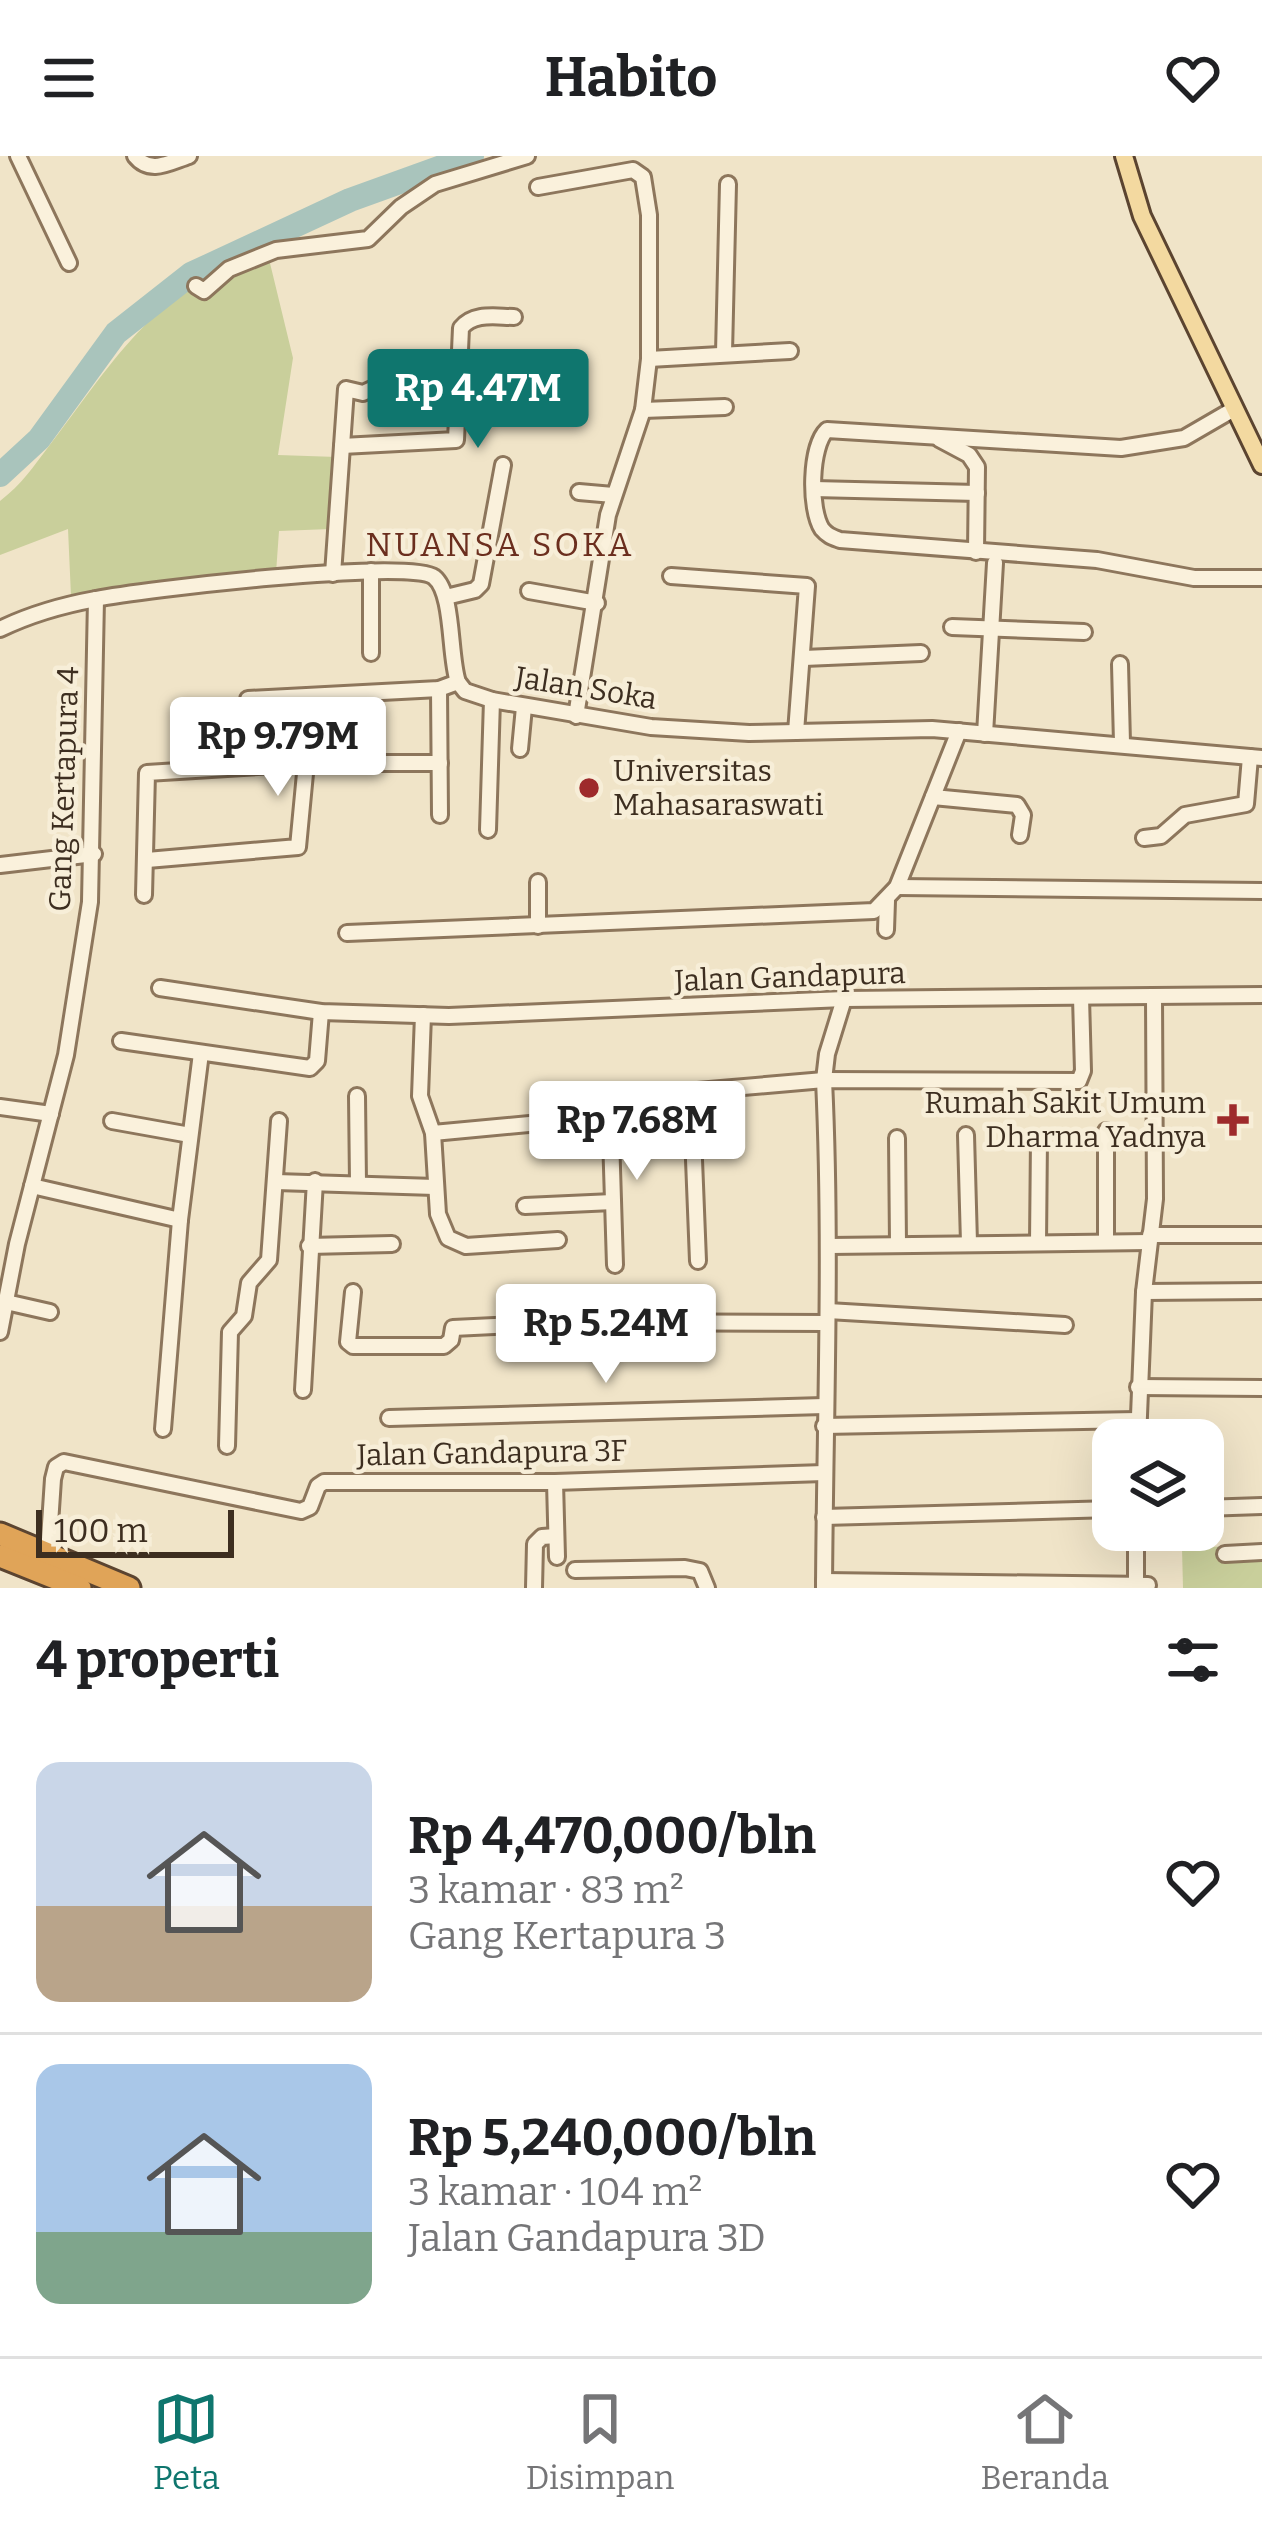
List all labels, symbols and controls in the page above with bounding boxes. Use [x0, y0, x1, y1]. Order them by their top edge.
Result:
icon: menu [36, 45, 102, 111]
icon: heart [1160, 45, 1226, 111]
text: Habito [545, 46, 717, 110]
pin: Rp 4.47M [354, 349, 602, 451]
text: Rp 4.47M [395, 365, 561, 411]
district label: NUANSA SOKA [366, 525, 634, 565]
street label: Jalan Soka [512, 659, 659, 717]
street label: Gang Kertapura 4 [42, 665, 86, 912]
pin: Rp 9.79M [154, 697, 402, 799]
text: Rp 9.79M [197, 713, 359, 759]
place label: Universitas Mahasaraswati [613, 753, 824, 823]
marker: Universitas Mahasaraswati [576, 775, 602, 801]
street label: Jalan Gandapura [673, 955, 906, 999]
pin: Rp 7.68M [513, 1081, 761, 1183]
place label: Rumah Sakit Umum Dharma Yadnya [924, 1085, 1206, 1155]
text: Rp 7.68M [556, 1097, 718, 1143]
marker: Rumah Sakit Umum Dharma Yadnya [1217, 1104, 1249, 1136]
pin: Rp 5.24M [482, 1284, 730, 1386]
text: Rp 5.24M [523, 1300, 689, 1346]
map controls [1092, 1419, 1224, 1551]
button: layers [1092, 1419, 1224, 1551]
street label: Jalan Gandapura 3F [355, 1433, 628, 1473]
scale bar [36, 1504, 234, 1557]
text: 100 m [54, 1511, 148, 1551]
icon: filters [1160, 1627, 1226, 1693]
text: 4 properti [36, 1629, 279, 1691]
text: Rp 4,470,000/bln [408, 1805, 816, 1867]
icon: home [132, 1810, 276, 1954]
icon: heart [1160, 1849, 1226, 1915]
text: 3 kamar · 83 m² [408, 1867, 684, 1913]
text: Gang Kertapura 3 [408, 1913, 726, 1959]
text: Rp 5,240,000/bln [408, 2107, 816, 2169]
icon: home [132, 2112, 276, 2256]
icon: heart [1160, 2151, 1226, 2217]
text: 3 kamar · 104 m² [408, 2169, 702, 2215]
text: Jalan Gandapura 3D [408, 2215, 766, 2261]
tab: Peta [153, 2386, 220, 2498]
tab: Disimpan [526, 2386, 674, 2498]
tab: Beranda [980, 2386, 1109, 2498]

